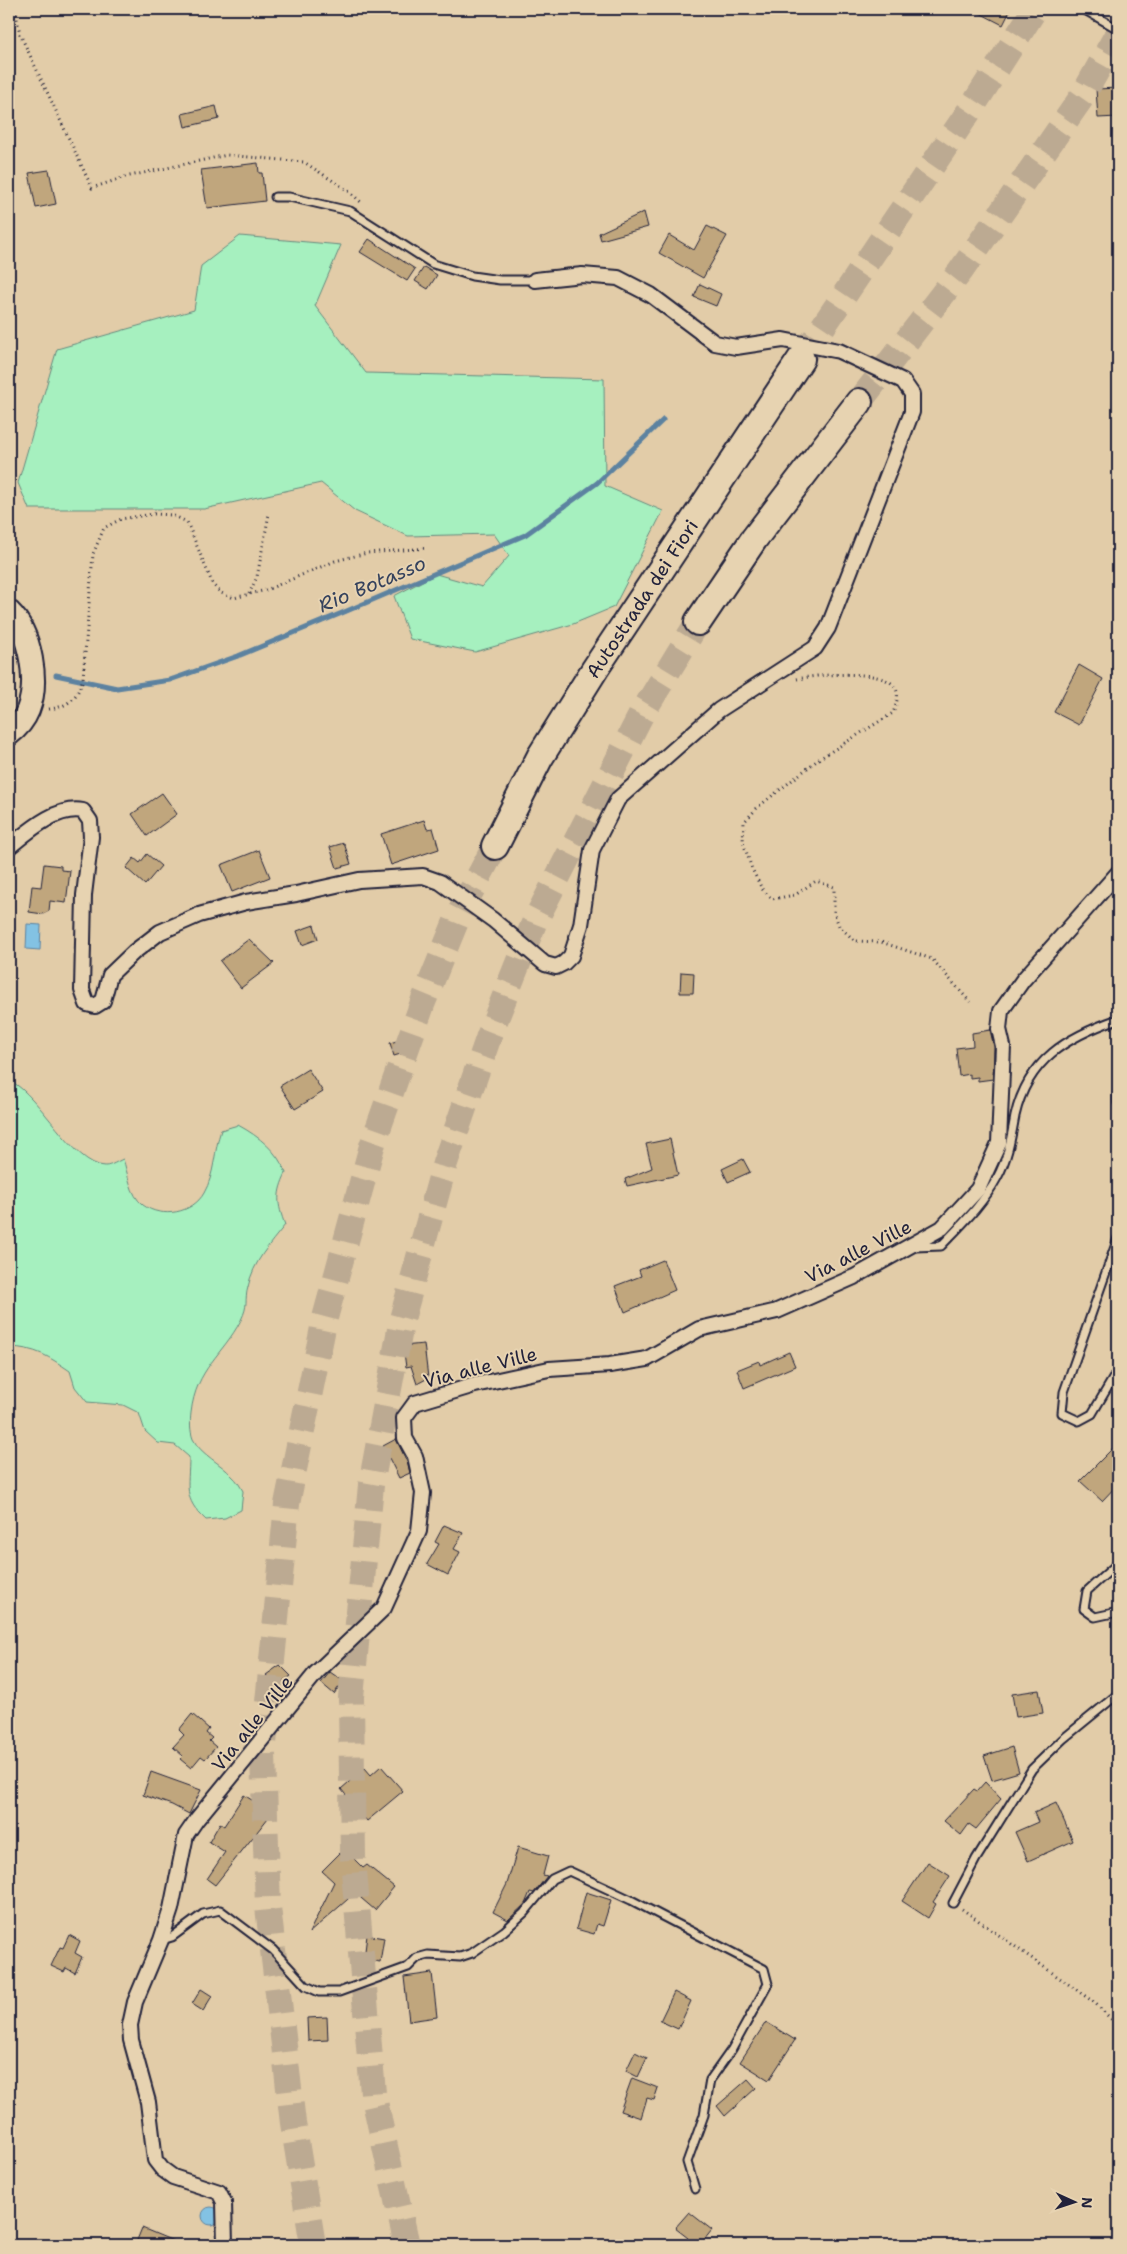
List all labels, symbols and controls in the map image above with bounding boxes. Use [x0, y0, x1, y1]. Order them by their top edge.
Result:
street label: Autostrada dei Fiori [580, 515, 704, 683]
water label: Rio Botasso [314, 550, 430, 618]
street label: Via alle Ville [801, 1214, 916, 1289]
street label: Via alle Ville [421, 1341, 540, 1394]
street label: Via alle Ville [206, 1670, 299, 1776]
north arrow [1050, 2176, 1100, 2226]
text: N [1078, 2197, 1096, 2209]

